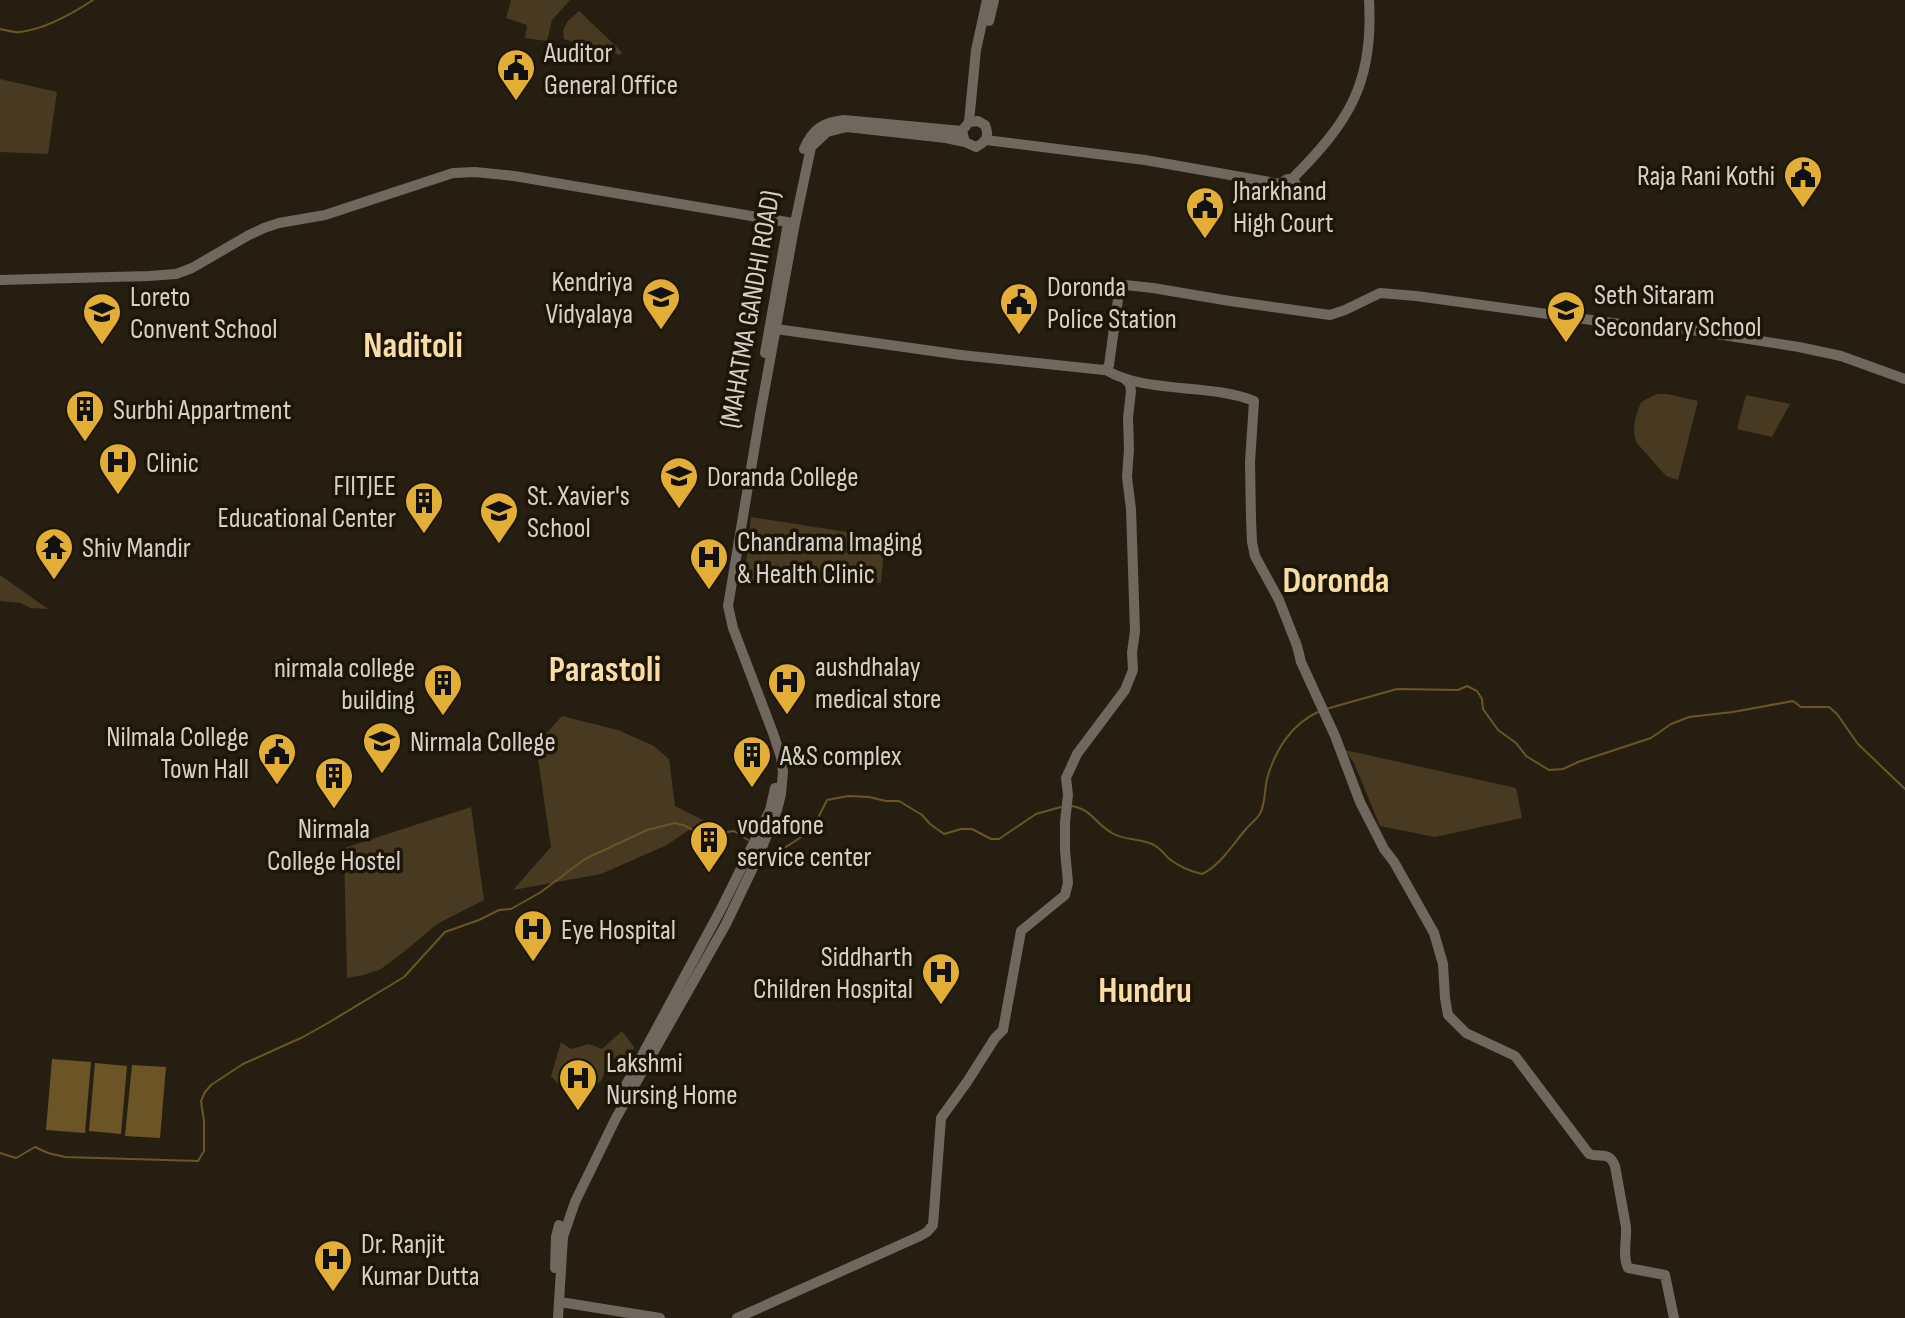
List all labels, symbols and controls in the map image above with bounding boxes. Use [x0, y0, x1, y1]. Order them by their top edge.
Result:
place label: Auditor General Office [543, 37, 678, 102]
public building icon: Auditor General Office [495, 47, 537, 102]
public building icon: Raja Rani Kothi [1782, 154, 1824, 209]
place label: Raja Rani Kothi [1637, 160, 1775, 193]
place label: Jharkhand High Court [1232, 175, 1334, 240]
public building icon: Jharkhand High Court [1184, 185, 1226, 240]
street label: (MAHATMA GANDHI ROAD) [713, 188, 788, 431]
place label: Kendriya Vidyalaya [545, 266, 633, 331]
place label: Doronda Police Station [1047, 271, 1177, 336]
school or university icon: Kendriya Vidyalaya [640, 276, 682, 331]
place label: Seth Sitaram Secondary School [1594, 279, 1762, 344]
place label: Loreto Convent School [130, 281, 278, 346]
public building icon: Doronda Police Station [998, 281, 1040, 336]
school or university icon: Seth Sitaram Secondary School [1545, 289, 1587, 344]
school or university icon: Loreto Convent School [81, 291, 123, 346]
district label: Naditoli [363, 325, 463, 368]
building icon: Surbhi Appartment [64, 388, 106, 443]
place label: Surbhi Appartment [113, 394, 291, 427]
hospital icon: Clinic [97, 441, 139, 496]
place label: Clinic [146, 447, 199, 480]
school or university icon: Doranda College [658, 455, 700, 510]
place label: Doranda College [707, 461, 859, 494]
place label: FIITJEE Educational Center [217, 470, 396, 535]
building icon: FIITJEE Educational Center [403, 480, 445, 535]
place label: St. Xavier's School [527, 480, 630, 545]
school or university icon: St. Xavier's School [478, 490, 520, 545]
temple icon: Shiv Mandir [33, 526, 75, 581]
place label: Chandrama Imaging & Health Clinic [737, 526, 923, 591]
place label: Shiv Mandir [82, 532, 191, 565]
hospital icon: Chandrama Imaging & Health Clinic [688, 536, 730, 591]
district label: Doronda [1282, 560, 1390, 603]
district label: Parastoli [549, 649, 661, 692]
place label: aushdhalay medical store [815, 651, 941, 716]
place label: nirmala college building [274, 652, 415, 717]
hospital icon: aushdhalay medical store [766, 661, 808, 716]
building icon: nirmala college building [422, 662, 464, 717]
school or university icon: Nirmala College [361, 720, 403, 775]
place label: Nilmala College Town Hall [106, 721, 249, 786]
place label: Nirmala College [410, 726, 556, 759]
public building icon: Nilmala College Town Hall [256, 731, 298, 786]
building icon: A&S complex [731, 734, 773, 789]
place label: A&S complex [779, 740, 902, 773]
building icon: Nirmala College Hostel [313, 755, 355, 810]
place label: vodafone service center [737, 809, 872, 874]
place label: Nirmala College Hostel [267, 813, 401, 878]
building icon: vodafone service center [688, 819, 730, 874]
hospital icon: Eye Hospital [512, 908, 554, 963]
place label: Eye Hospital [561, 914, 676, 947]
place label: Siddharth Children Hospital [753, 941, 913, 1006]
hospital icon: Siddharth Children Hospital [920, 951, 962, 1006]
district label: Hundru [1098, 970, 1192, 1013]
place label: Lakshmi Nursing Home [606, 1047, 738, 1112]
hospital icon: Lakshmi Nursing Home [557, 1057, 599, 1112]
place label: Dr. Ranjit Kumar Dutta [361, 1228, 479, 1293]
hospital icon: Dr. Ranjit Kumar Dutta [312, 1238, 354, 1293]

